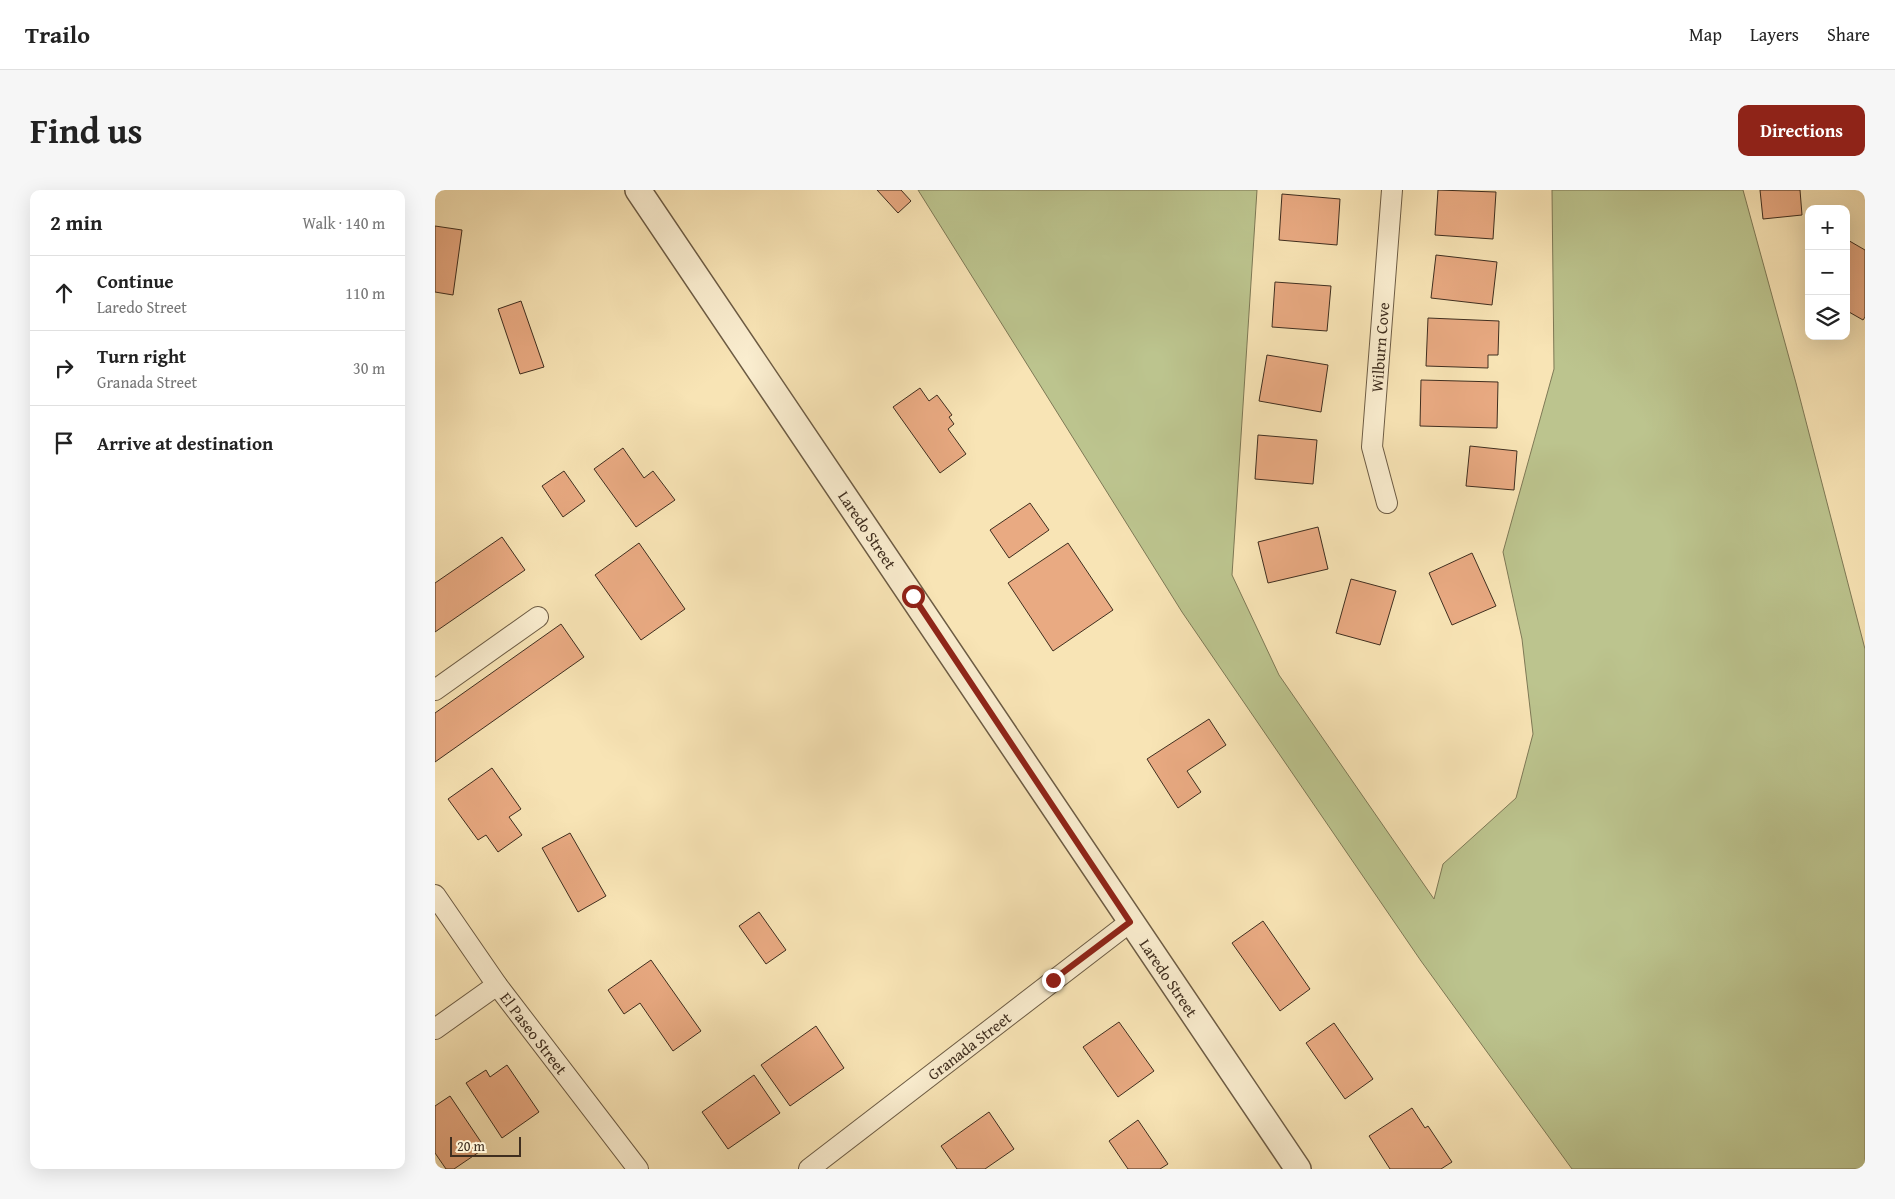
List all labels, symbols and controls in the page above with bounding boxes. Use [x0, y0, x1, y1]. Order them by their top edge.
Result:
text: Trailo [25, 17, 90, 52]
text: Map [1689, 21, 1722, 48]
text: Layers [1750, 21, 1799, 48]
text: Share [1827, 21, 1870, 48]
text: Find us [30, 105, 143, 156]
button: Directions [1738, 105, 1865, 156]
map controls [1805, 205, 1850, 340]
button: + [1805, 205, 1850, 250]
text: 2 min [50, 207, 102, 238]
text: Walk · 140 m [302, 211, 385, 235]
button: − [1805, 250, 1850, 295]
text: Continue [97, 267, 174, 295]
icon: ahead [50, 279, 78, 307]
text: 110 m [345, 281, 385, 305]
text: Laredo Street [97, 295, 187, 319]
button: layers [1805, 295, 1850, 340]
street label: Wilburn Cove [1364, 301, 1395, 393]
text: Turn right [97, 342, 186, 370]
icon: right [50, 354, 78, 382]
text: 30 m [353, 356, 385, 380]
text: Granada Street [97, 370, 197, 394]
icon: arrive [50, 429, 78, 457]
text: Arrive at destination [97, 429, 273, 457]
street label: Laredo Street [832, 486, 903, 574]
route start [902, 585, 925, 608]
street label: Laredo Street [1134, 934, 1204, 1022]
route end [1042, 969, 1065, 992]
street label: El Paseo Street [494, 987, 574, 1080]
street label: Granada Street [922, 1006, 1016, 1086]
scale bar [450, 1134, 521, 1157]
text: 20 m [457, 1136, 485, 1156]

